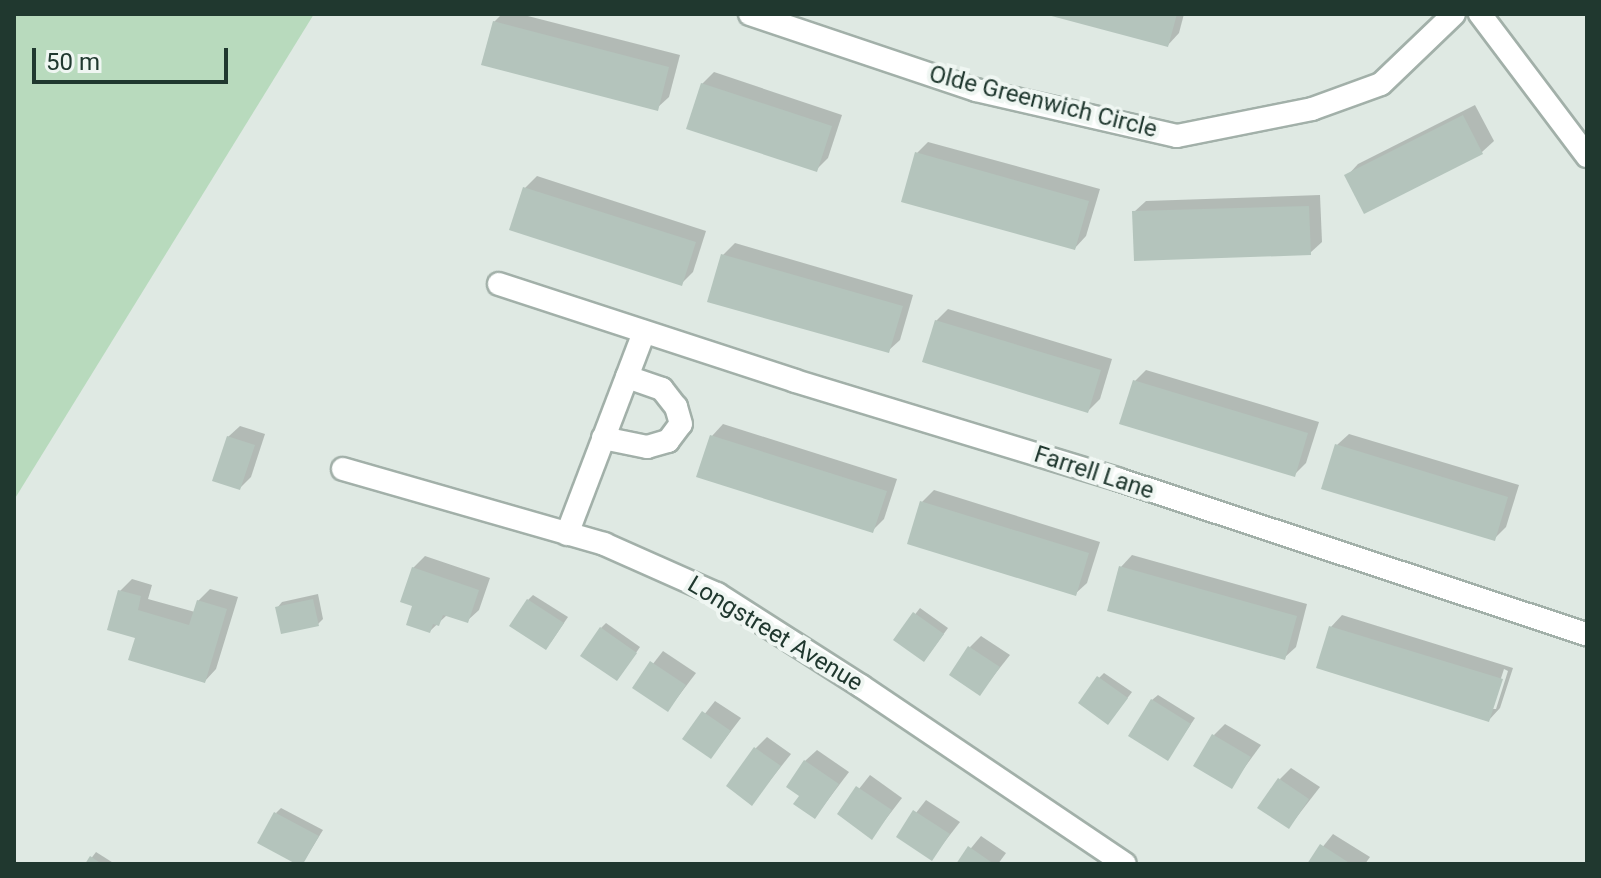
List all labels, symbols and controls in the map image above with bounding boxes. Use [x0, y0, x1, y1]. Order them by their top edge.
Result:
scale bar [36, 32, 232, 82]
text: 50 m [46, 48, 100, 76]
street label: Olde Greenwich Circle [926, 60, 1160, 144]
street label: Farrell Lane [1030, 440, 1158, 506]
street label: Longstreet Avenue [682, 570, 868, 698]

